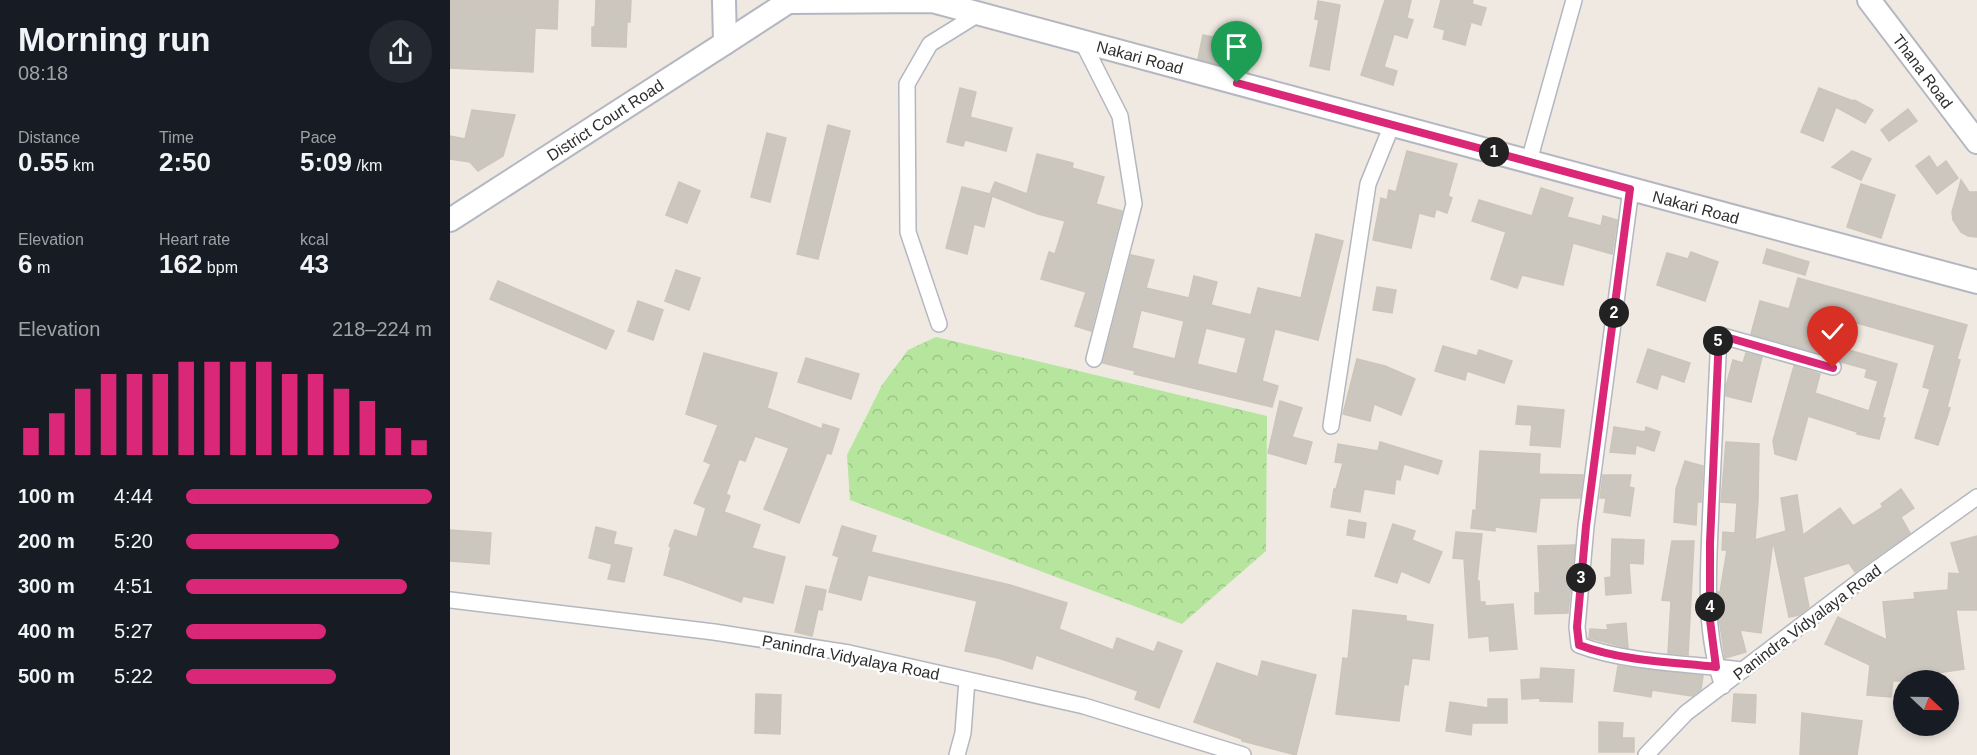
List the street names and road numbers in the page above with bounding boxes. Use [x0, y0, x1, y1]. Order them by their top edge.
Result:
street label: Thana Road [1889, 31, 1956, 112]
street label: Nakari Road [1095, 38, 1185, 77]
street label: District Court Road [544, 76, 667, 164]
street label: Nakari Road [1651, 188, 1741, 227]
street label: Panindra Vidyalaya Road [1730, 561, 1884, 683]
street label: Panindra Vidyalaya Road [761, 632, 941, 683]

